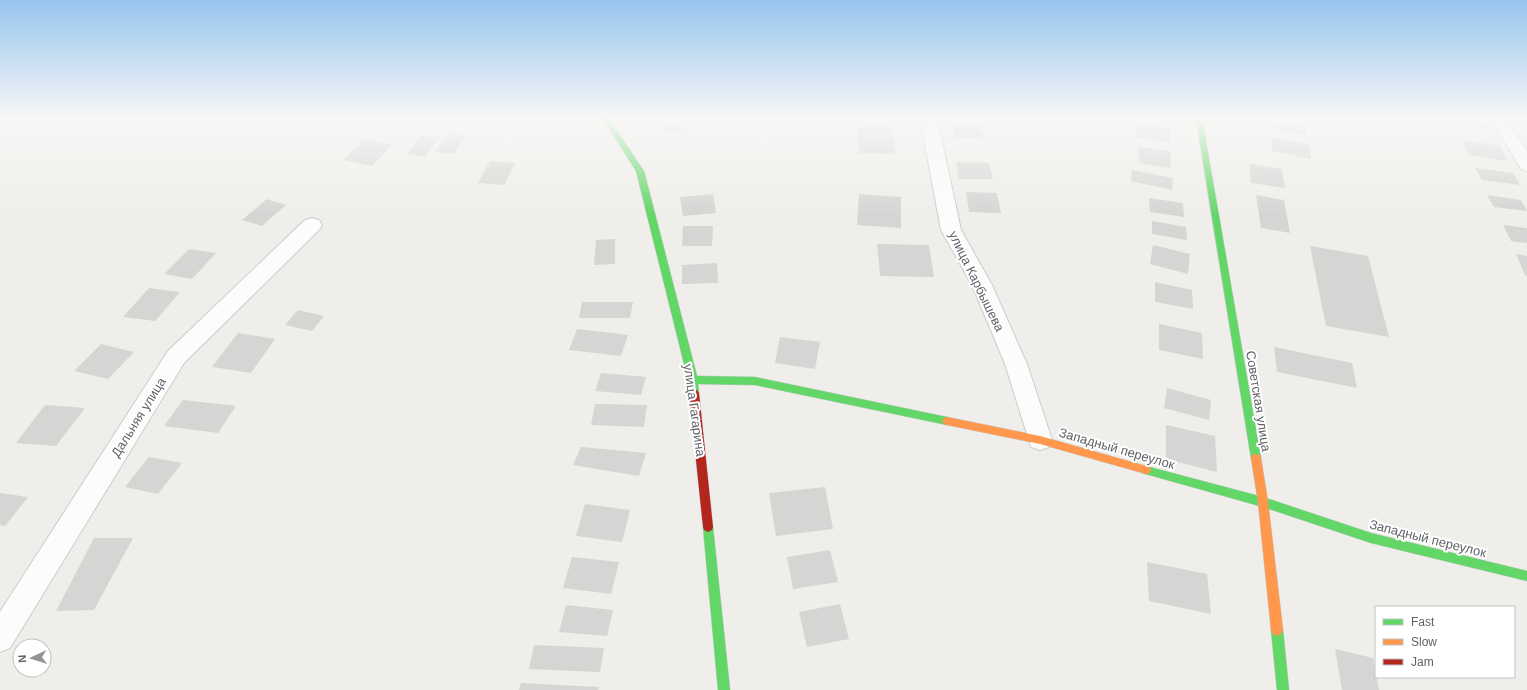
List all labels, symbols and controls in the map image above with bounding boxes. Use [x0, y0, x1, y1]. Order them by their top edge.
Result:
street label: улица Карбышева [946, 229, 1008, 335]
street label: Советская улица [1243, 349, 1274, 453]
street label: улица Гагарина [681, 363, 709, 458]
street label: Дальняя улица [108, 374, 169, 460]
street label: Западный переулок [1057, 425, 1177, 472]
street label: Западный переулок [1368, 517, 1488, 560]
legend [1375, 606, 1515, 678]
text: Fast [1411, 615, 1435, 629]
text: Slow [1411, 635, 1437, 649]
north arrow [12, 638, 52, 678]
text: N [16, 654, 28, 663]
text: Jam [1411, 655, 1434, 669]

